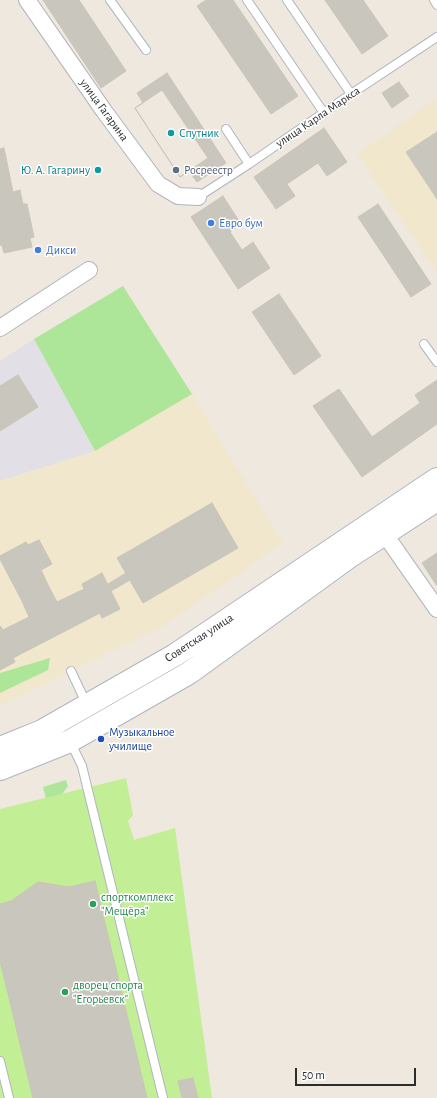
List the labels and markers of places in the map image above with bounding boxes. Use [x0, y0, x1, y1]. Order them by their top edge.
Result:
place label: Спутник [179, 126, 219, 140]
marker: Спутник [166, 128, 176, 138]
place label: Ю. А. Гагарину [21, 163, 90, 177]
place label: Росреестр [184, 163, 233, 177]
marker: Ю. А. Гагарину [93, 165, 103, 175]
marker: Росреестр [171, 165, 181, 175]
place label: Евро бум [219, 216, 263, 230]
marker: Евро бум [206, 218, 216, 228]
place label: Дикси [46, 243, 76, 257]
marker: Дикси [33, 245, 43, 255]
place label: Музыкальное училище [109, 725, 175, 753]
marker: Музыкальное училище [96, 734, 106, 744]
place label: спорткомплекс "Мещёра" [101, 890, 174, 918]
marker: спорткомплекс "Мещёра" [88, 899, 98, 909]
place label: дворец спорта "Егорьевск" [73, 978, 143, 1006]
marker: дворец спорта "Егорьевск" [60, 987, 70, 997]

